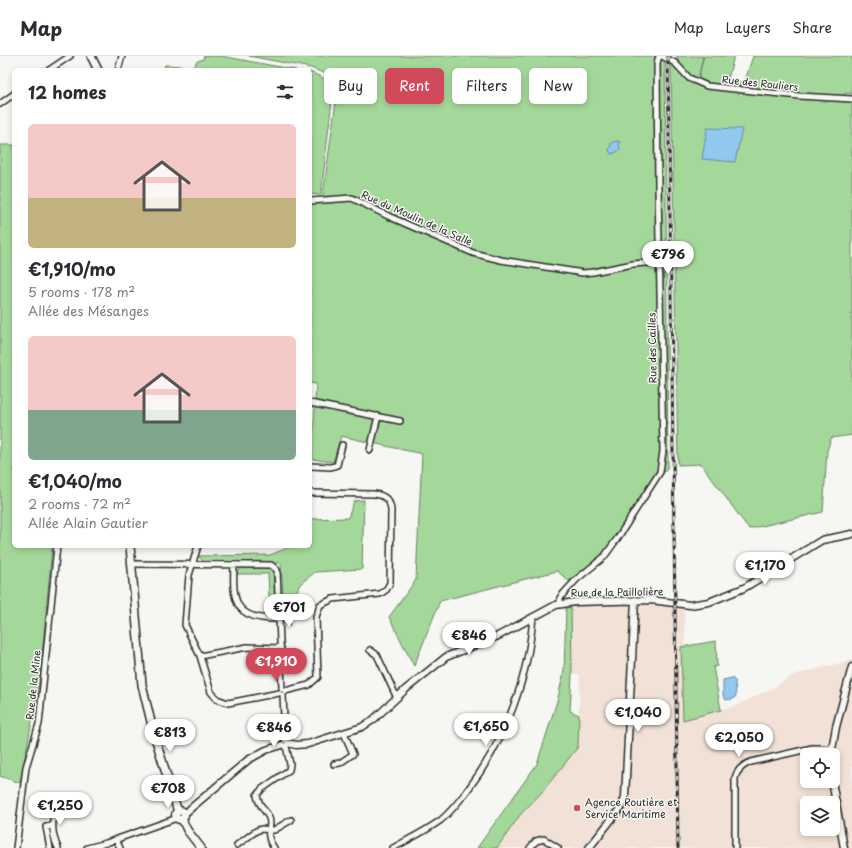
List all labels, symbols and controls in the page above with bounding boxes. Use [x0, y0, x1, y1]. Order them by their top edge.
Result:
text: Map [20, 14, 62, 42]
text: Map [674, 17, 704, 38]
text: Layers [726, 17, 771, 38]
text: Share [793, 17, 832, 38]
chip: Buy [324, 68, 377, 104]
chip: Rent [385, 68, 444, 104]
chip: Filters [452, 68, 521, 104]
chip: New [529, 68, 587, 104]
street label: Rue des Rouliers [721, 71, 799, 94]
text: 12 homes [28, 79, 106, 105]
icon: filters [274, 81, 296, 103]
icon: home [126, 150, 198, 222]
street label: Rue du Moulin de la Salle [359, 186, 476, 249]
pin: €796 [644, 241, 692, 275]
text: €796 [651, 244, 685, 263]
text: €1,910/mo [28, 256, 116, 282]
text: 5 rooms · 178 m² [28, 282, 135, 301]
text: Allée des Mésanges [28, 301, 149, 320]
street label: Rue des Cailles [643, 312, 660, 384]
icon: home [126, 362, 198, 434]
text: €1,040/mo [28, 468, 122, 494]
text: 2 rooms · 72 m² [28, 494, 131, 513]
text: Allée Alain Gautier [28, 513, 148, 532]
pin: €1,170 [732, 552, 798, 586]
text: €1,170 [744, 555, 786, 574]
street label: Rue de la Paillolière [570, 583, 664, 600]
pin: €701 [265, 594, 313, 628]
text: €701 [273, 597, 305, 616]
pin: €846 [445, 622, 493, 656]
text: €846 [451, 625, 487, 644]
pin: €1,910 [243, 648, 309, 682]
street label: Rue de la Mine [21, 649, 44, 721]
text: €1,910 [255, 651, 297, 670]
pin: €1,040 [605, 699, 671, 733]
text: €1,040 [614, 702, 662, 721]
pin: €1,650 [453, 713, 519, 747]
pin: €846 [250, 714, 298, 748]
text: €1,650 [463, 716, 509, 735]
text: €846 [256, 717, 292, 736]
pin: €813 [146, 719, 194, 753]
text: €813 [154, 722, 186, 741]
pin: €2,050 [706, 724, 772, 758]
text: €2,050 [714, 727, 764, 746]
map controls [800, 748, 840, 836]
button: locate [800, 748, 840, 788]
pin: €708 [144, 775, 192, 809]
text: €708 [150, 778, 186, 797]
pin: €1,250 [27, 792, 93, 826]
place label: Agence Routière et Service Maritime [585, 794, 677, 821]
text: €1,250 [37, 795, 83, 814]
button: layers [800, 796, 840, 836]
marker: Agence Routière et Service Maritime [572, 803, 582, 813]

